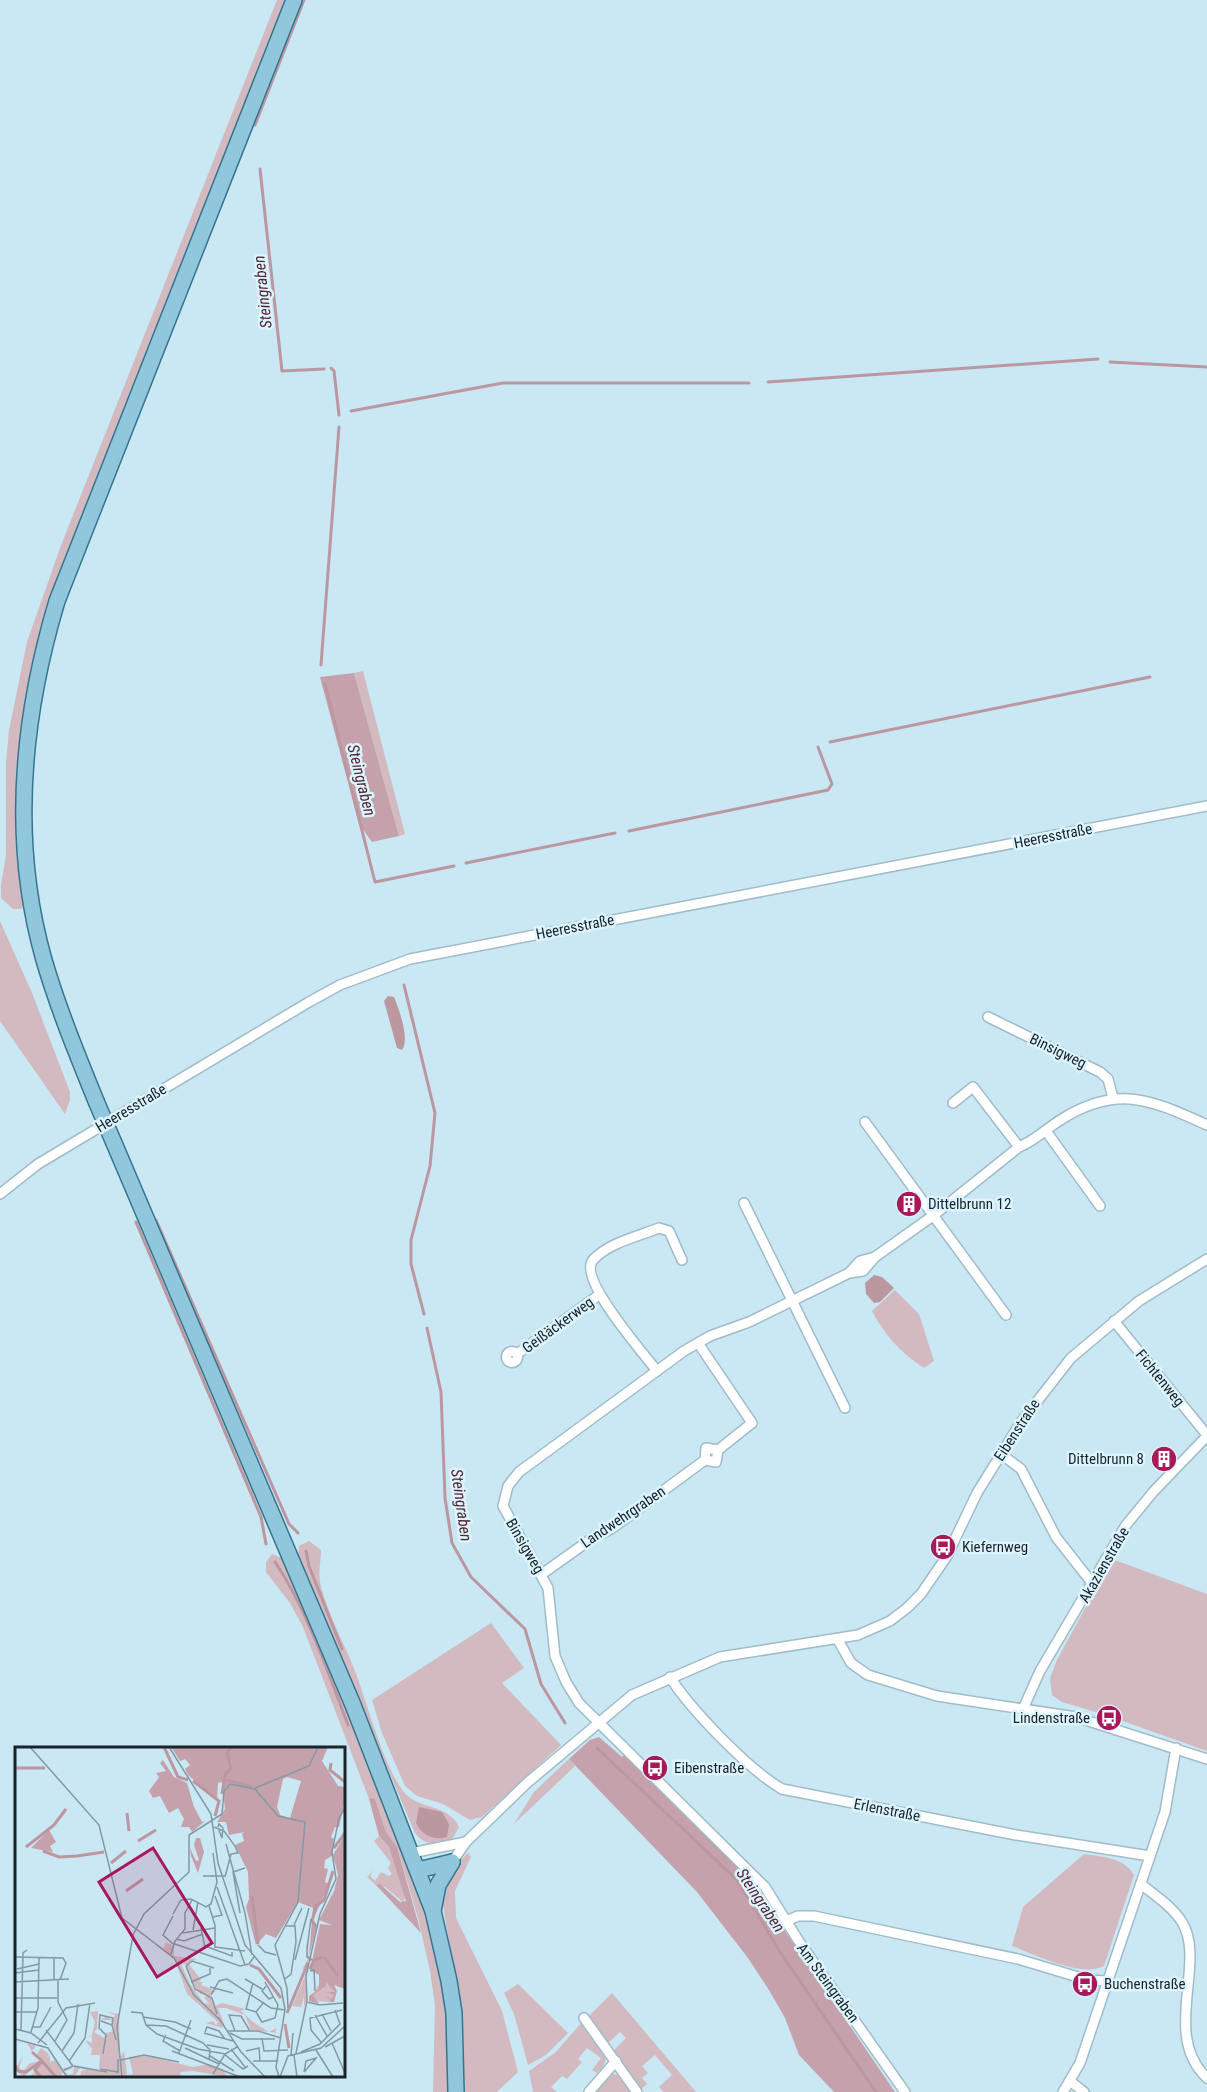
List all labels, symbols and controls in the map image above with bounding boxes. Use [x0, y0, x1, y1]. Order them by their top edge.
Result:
water label: Steingraben [249, 255, 276, 329]
water label: Steingraben [343, 742, 380, 818]
street label: Heeresstraße [1012, 820, 1094, 852]
street label: Heeresstraße [534, 911, 616, 943]
street label: Binsigweg [1027, 1030, 1089, 1072]
street label: Heeresstraße [92, 1080, 170, 1136]
building icon: Dittelbrunn 12 [894, 1189, 924, 1219]
place label: Dittelbrunn 12 [928, 1195, 1011, 1213]
street label: Geißäckerweg [519, 1293, 597, 1357]
street label: Fichtenweg [1132, 1346, 1188, 1410]
street label: Eibenstraße [990, 1396, 1044, 1464]
building icon: Dittelbrunn 8 [1149, 1444, 1179, 1474]
place label: Dittelbrunn 8 [1068, 1450, 1144, 1468]
water label: Steingraben [447, 1468, 476, 1543]
street label: Landwehrgraben [577, 1482, 669, 1552]
street label: Binsigweg [502, 1515, 548, 1577]
street label: Akazienstraße [1075, 1524, 1133, 1606]
bus stop icon: Kiefernweg [928, 1532, 958, 1562]
place label: Kiefernweg [962, 1538, 1028, 1556]
bus stop icon: Lindenstraße [1094, 1703, 1124, 1733]
place label: Lindenstraße [1013, 1709, 1090, 1727]
inset map [15, 1747, 345, 2077]
bus stop icon: Eibenstraße [640, 1753, 670, 1783]
place label: Eibenstraße [674, 1759, 744, 1777]
street label: Erlenstraße [852, 1795, 922, 1825]
water label: Steingraben [732, 1865, 789, 1936]
street label: Am Steingraben [793, 1940, 863, 2026]
bus stop icon: Buchenstraße [1070, 1969, 1100, 1999]
place label: Buchenstraße [1104, 1975, 1186, 1993]

